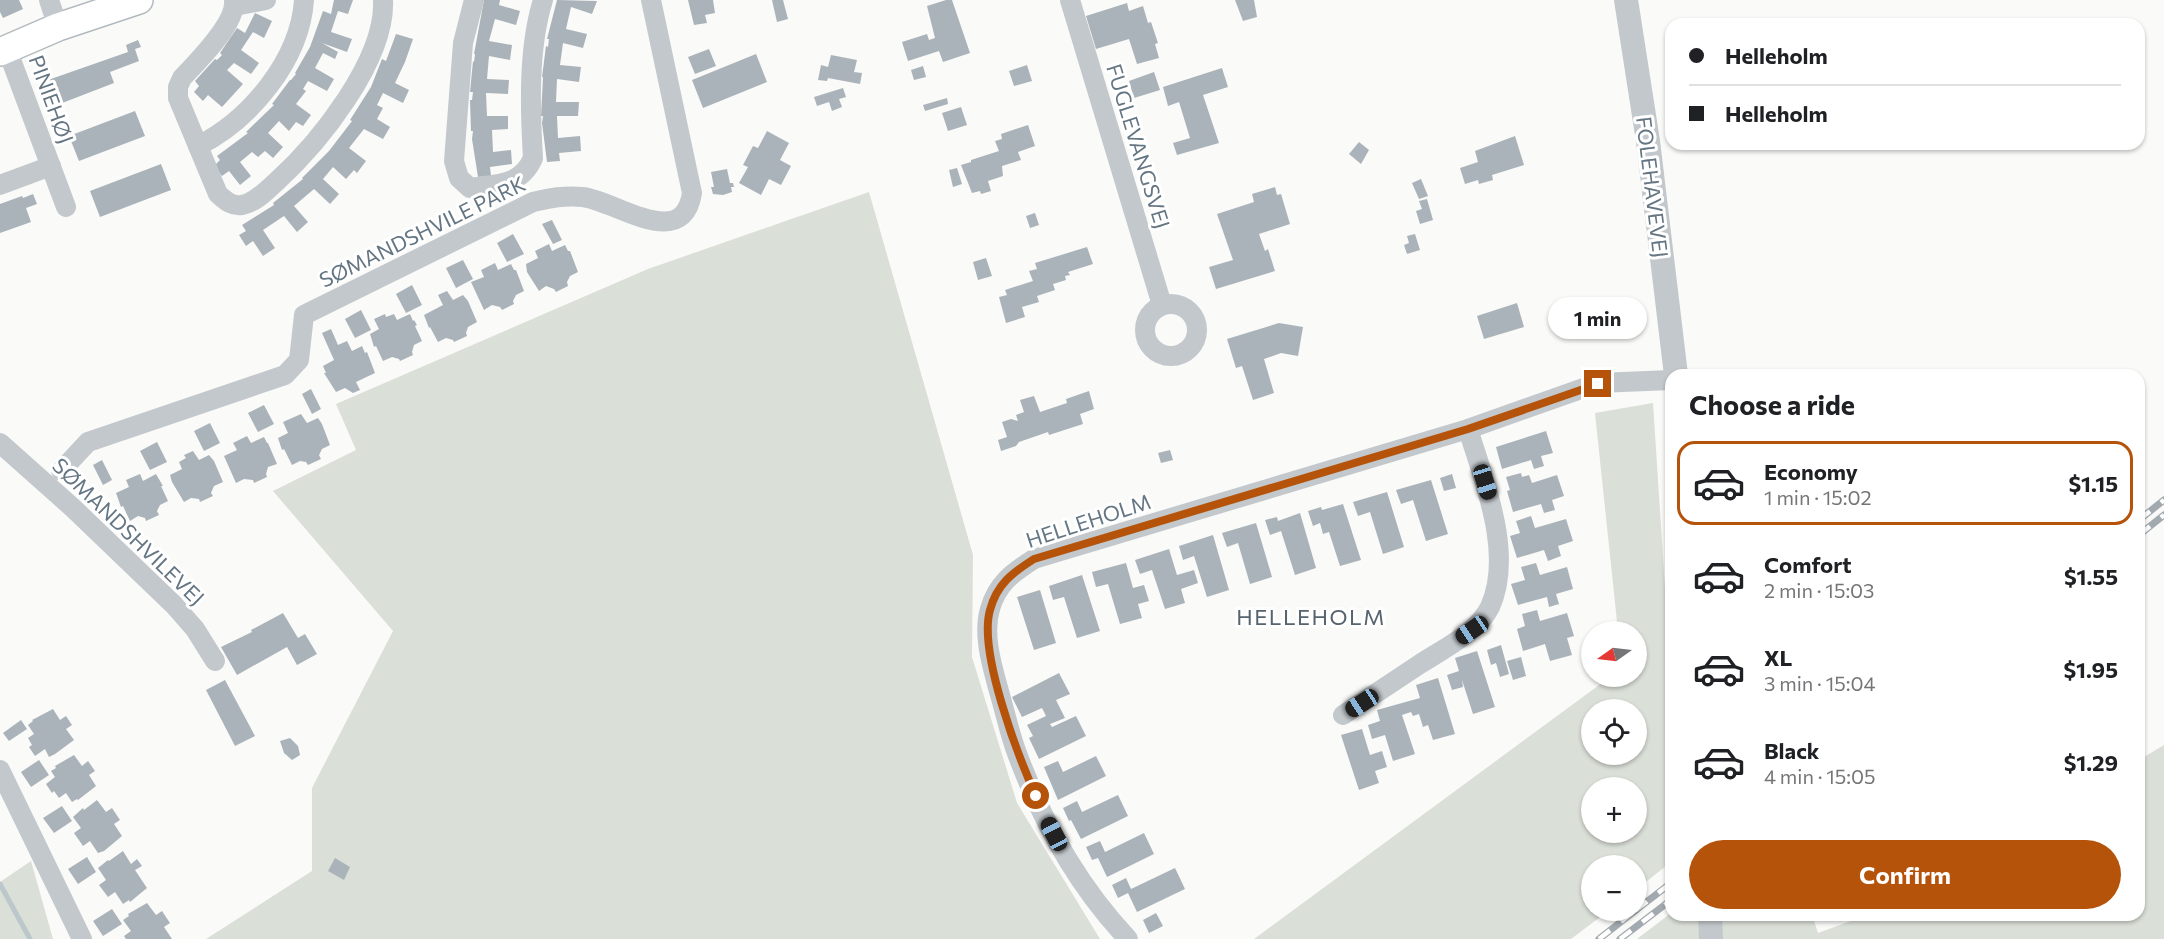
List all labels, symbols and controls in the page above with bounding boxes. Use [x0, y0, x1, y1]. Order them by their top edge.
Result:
text: Helleholm [1725, 42, 1828, 69]
street label: PINIEHØJ [24, 51, 80, 147]
street label: FUGLEVANGSVEJ [1102, 61, 1176, 231]
text: Helleholm [1725, 100, 1828, 127]
street label: FOLEHAVEVEJ [1632, 115, 1674, 259]
street label: SØMANDSHVILE PARK [315, 170, 529, 292]
callout: 1 min [1548, 297, 1648, 339]
text: 1 min [1574, 306, 1621, 330]
route end [1584, 370, 1611, 397]
text: Choose a ride [1689, 388, 1855, 421]
street label: SØMANDSHVILEVEJ [48, 452, 210, 610]
icon: car [1692, 456, 1746, 510]
text: Economy [1764, 458, 1858, 485]
car [1471, 462, 1499, 502]
text: $1.15 [2068, 470, 2118, 497]
text: 1 min · 15:02 [1764, 485, 1872, 509]
street label: HELLEHOLM [1022, 488, 1154, 552]
icon: car [1692, 549, 1746, 603]
text: Comfort [1764, 551, 1852, 578]
text: $1.55 [2064, 563, 2118, 590]
text: 2 min · 15:03 [1764, 578, 1875, 602]
district label: HELLEHOLM [1236, 603, 1386, 630]
car [1452, 612, 1492, 648]
north arrow [1581, 621, 1647, 687]
map controls [1581, 621, 1647, 921]
icon: car [1692, 642, 1746, 696]
text: XL [1764, 644, 1792, 671]
text: $1.95 [2063, 656, 2118, 683]
text: 3 min · 15:04 [1764, 671, 1875, 695]
car [1342, 686, 1382, 720]
button: locate [1581, 699, 1647, 765]
icon: car [1692, 735, 1746, 789]
text: Black [1764, 737, 1819, 764]
text: $1.29 [2064, 749, 2118, 776]
text: 4 min · 15:05 [1764, 764, 1876, 788]
button: + [1581, 777, 1647, 843]
route start [1022, 782, 1049, 809]
car [1038, 814, 1070, 854]
button: Confirm [1689, 840, 2121, 909]
button: − [1581, 855, 1647, 921]

